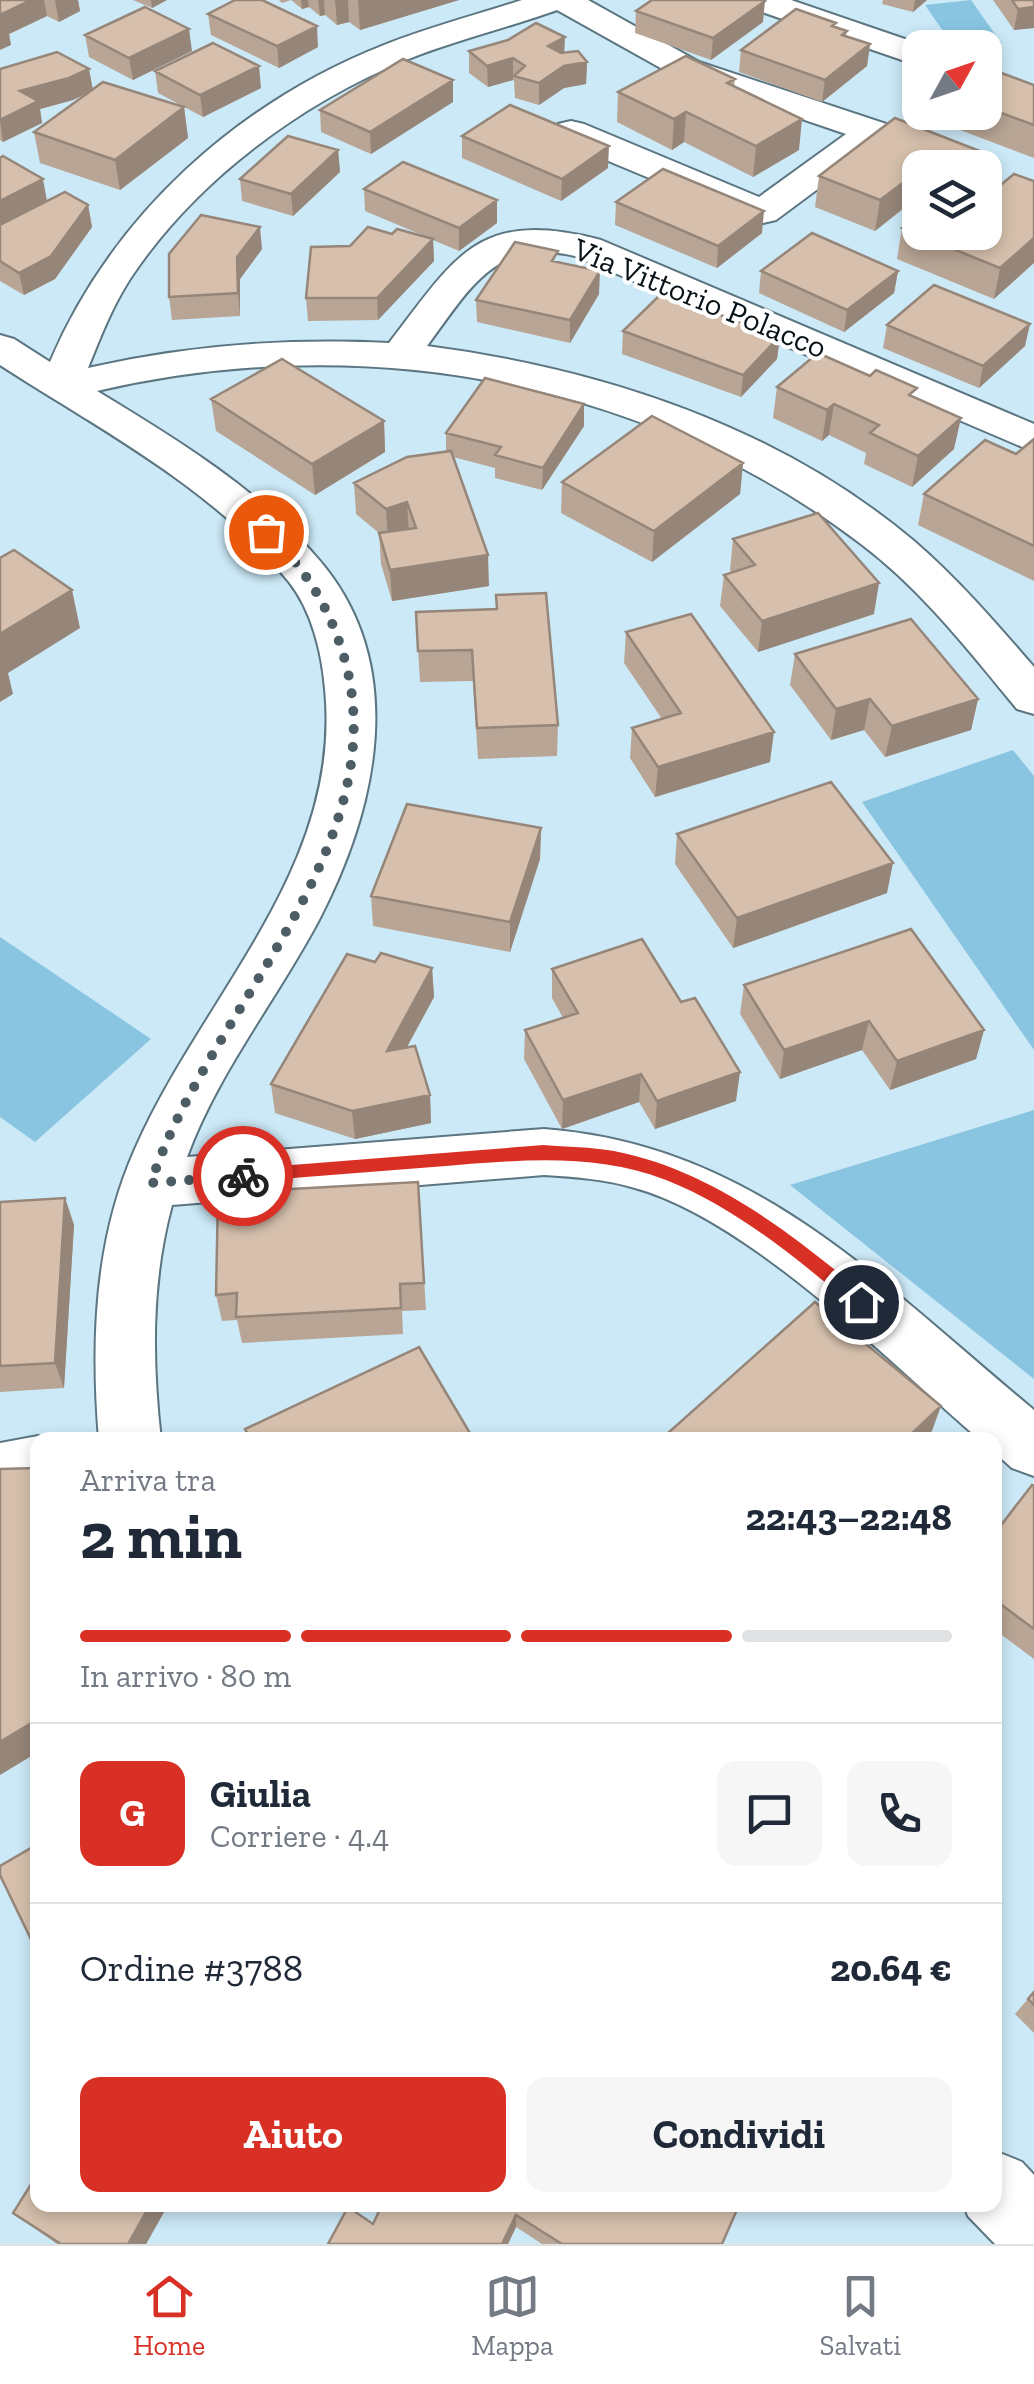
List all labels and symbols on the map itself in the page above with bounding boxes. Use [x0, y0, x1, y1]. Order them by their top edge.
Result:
north arrow [902, 30, 1002, 130]
street label: Via Vittorio Polacco [567, 229, 832, 366]
pin [224, 490, 309, 575]
courier [193, 1126, 293, 1226]
pin [819, 1260, 904, 1345]

